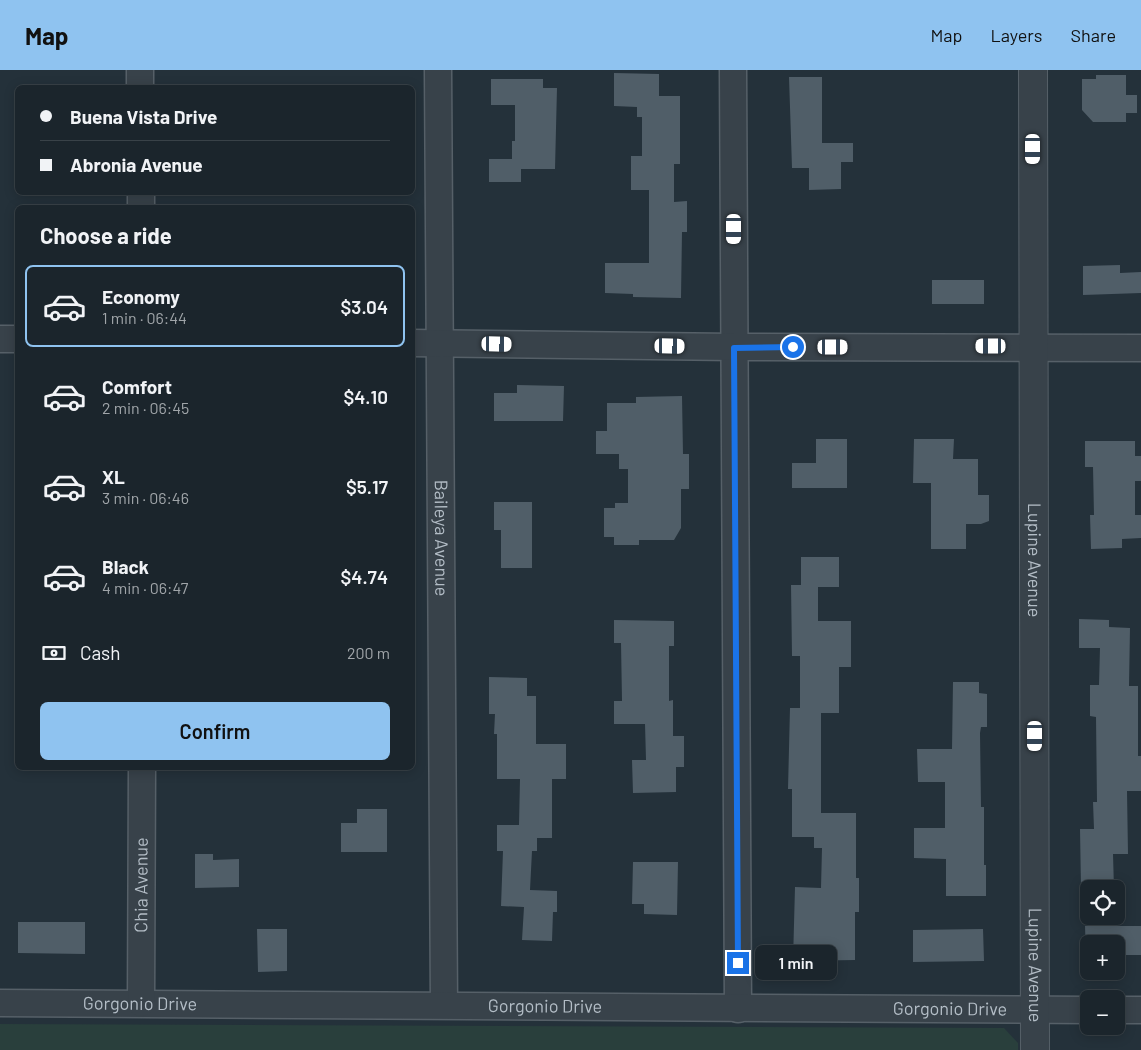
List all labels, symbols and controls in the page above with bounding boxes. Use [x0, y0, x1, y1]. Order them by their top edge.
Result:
text: Map [25, 21, 68, 50]
text: Map [930, 24, 962, 46]
text: Layers [990, 24, 1043, 46]
text: Share [1071, 24, 1116, 46]
text: Buena Vista Drive [70, 105, 217, 128]
car [1025, 134, 1040, 164]
text: Abronia Avenue [70, 153, 203, 176]
car [726, 214, 741, 244]
text: Choose a ride [40, 222, 172, 248]
icon: car [42, 284, 87, 329]
text: Economy [102, 285, 180, 308]
text: $3.04 [341, 295, 388, 318]
text: 1 min · 06:44 [102, 308, 187, 327]
car [481, 336, 512, 352]
route start [782, 336, 804, 358]
car [654, 338, 685, 354]
car [976, 339, 1006, 354]
car [818, 340, 848, 355]
icon: car [42, 374, 87, 419]
text: Comfort [102, 375, 172, 398]
text: $4.10 [343, 385, 388, 408]
text: 2 min · 06:45 [102, 398, 189, 417]
icon: car [42, 464, 87, 509]
text: XL [102, 465, 125, 488]
text: $5.17 [346, 475, 388, 498]
street label: Baileya Avenue [431, 480, 453, 596]
text: 3 min · 06:46 [102, 488, 189, 507]
street label: Lupine Avenue [1024, 503, 1046, 617]
icon: car [42, 554, 87, 599]
text: Black [102, 555, 149, 578]
text: $4.74 [341, 565, 388, 588]
text: 4 min · 06:47 [102, 578, 188, 597]
icon: cash [40, 639, 68, 667]
text: Cash [80, 641, 121, 664]
text: 200 m [347, 643, 390, 662]
button: Confirm [40, 702, 390, 760]
car [1027, 721, 1042, 751]
street label: Chia Avenue [129, 837, 152, 933]
map controls [1080, 880, 1125, 1035]
button: locate [1080, 880, 1125, 925]
street label: Lupine Avenue [1025, 908, 1047, 1022]
button: + [1080, 935, 1125, 980]
callout: 1 min [756, 946, 838, 980]
route end [727, 952, 749, 974]
text: 1 min [779, 953, 813, 972]
button: − [1080, 990, 1125, 1035]
street label: Gorgonio Drive [83, 992, 197, 1014]
street label: Gorgonio Drive [488, 994, 602, 1017]
street label: Gorgonio Drive [893, 997, 1007, 1019]

